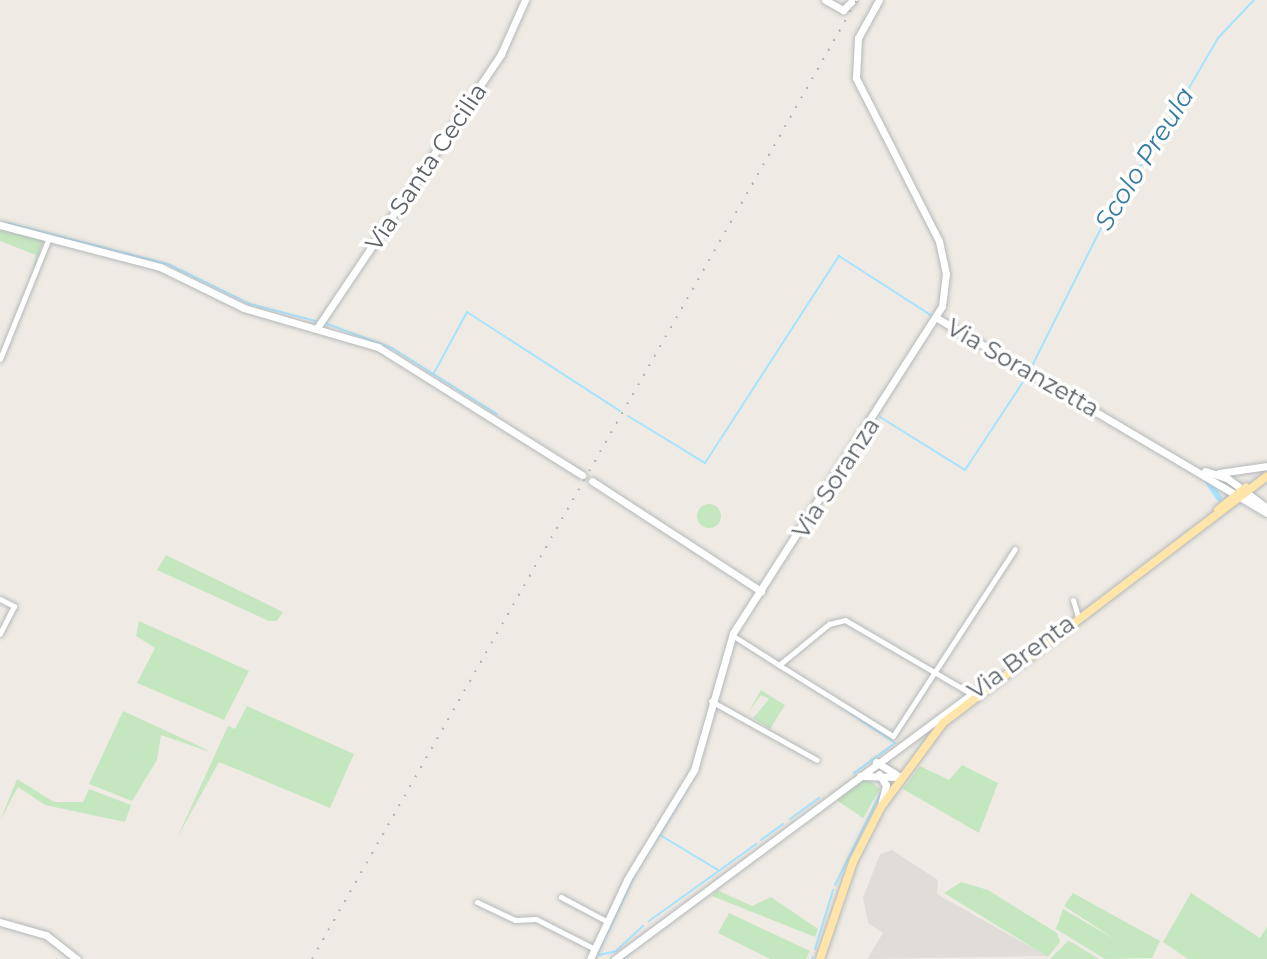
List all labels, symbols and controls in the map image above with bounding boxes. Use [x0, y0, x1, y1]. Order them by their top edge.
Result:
street label: Via Santa Cecilia [359, 78, 493, 256]
water label: Scolo Preula [1089, 82, 1201, 236]
street label: Via Soranzetta [942, 313, 1104, 423]
street label: Via Soranza [786, 412, 886, 544]
street label: Via Brenta [962, 609, 1080, 705]

